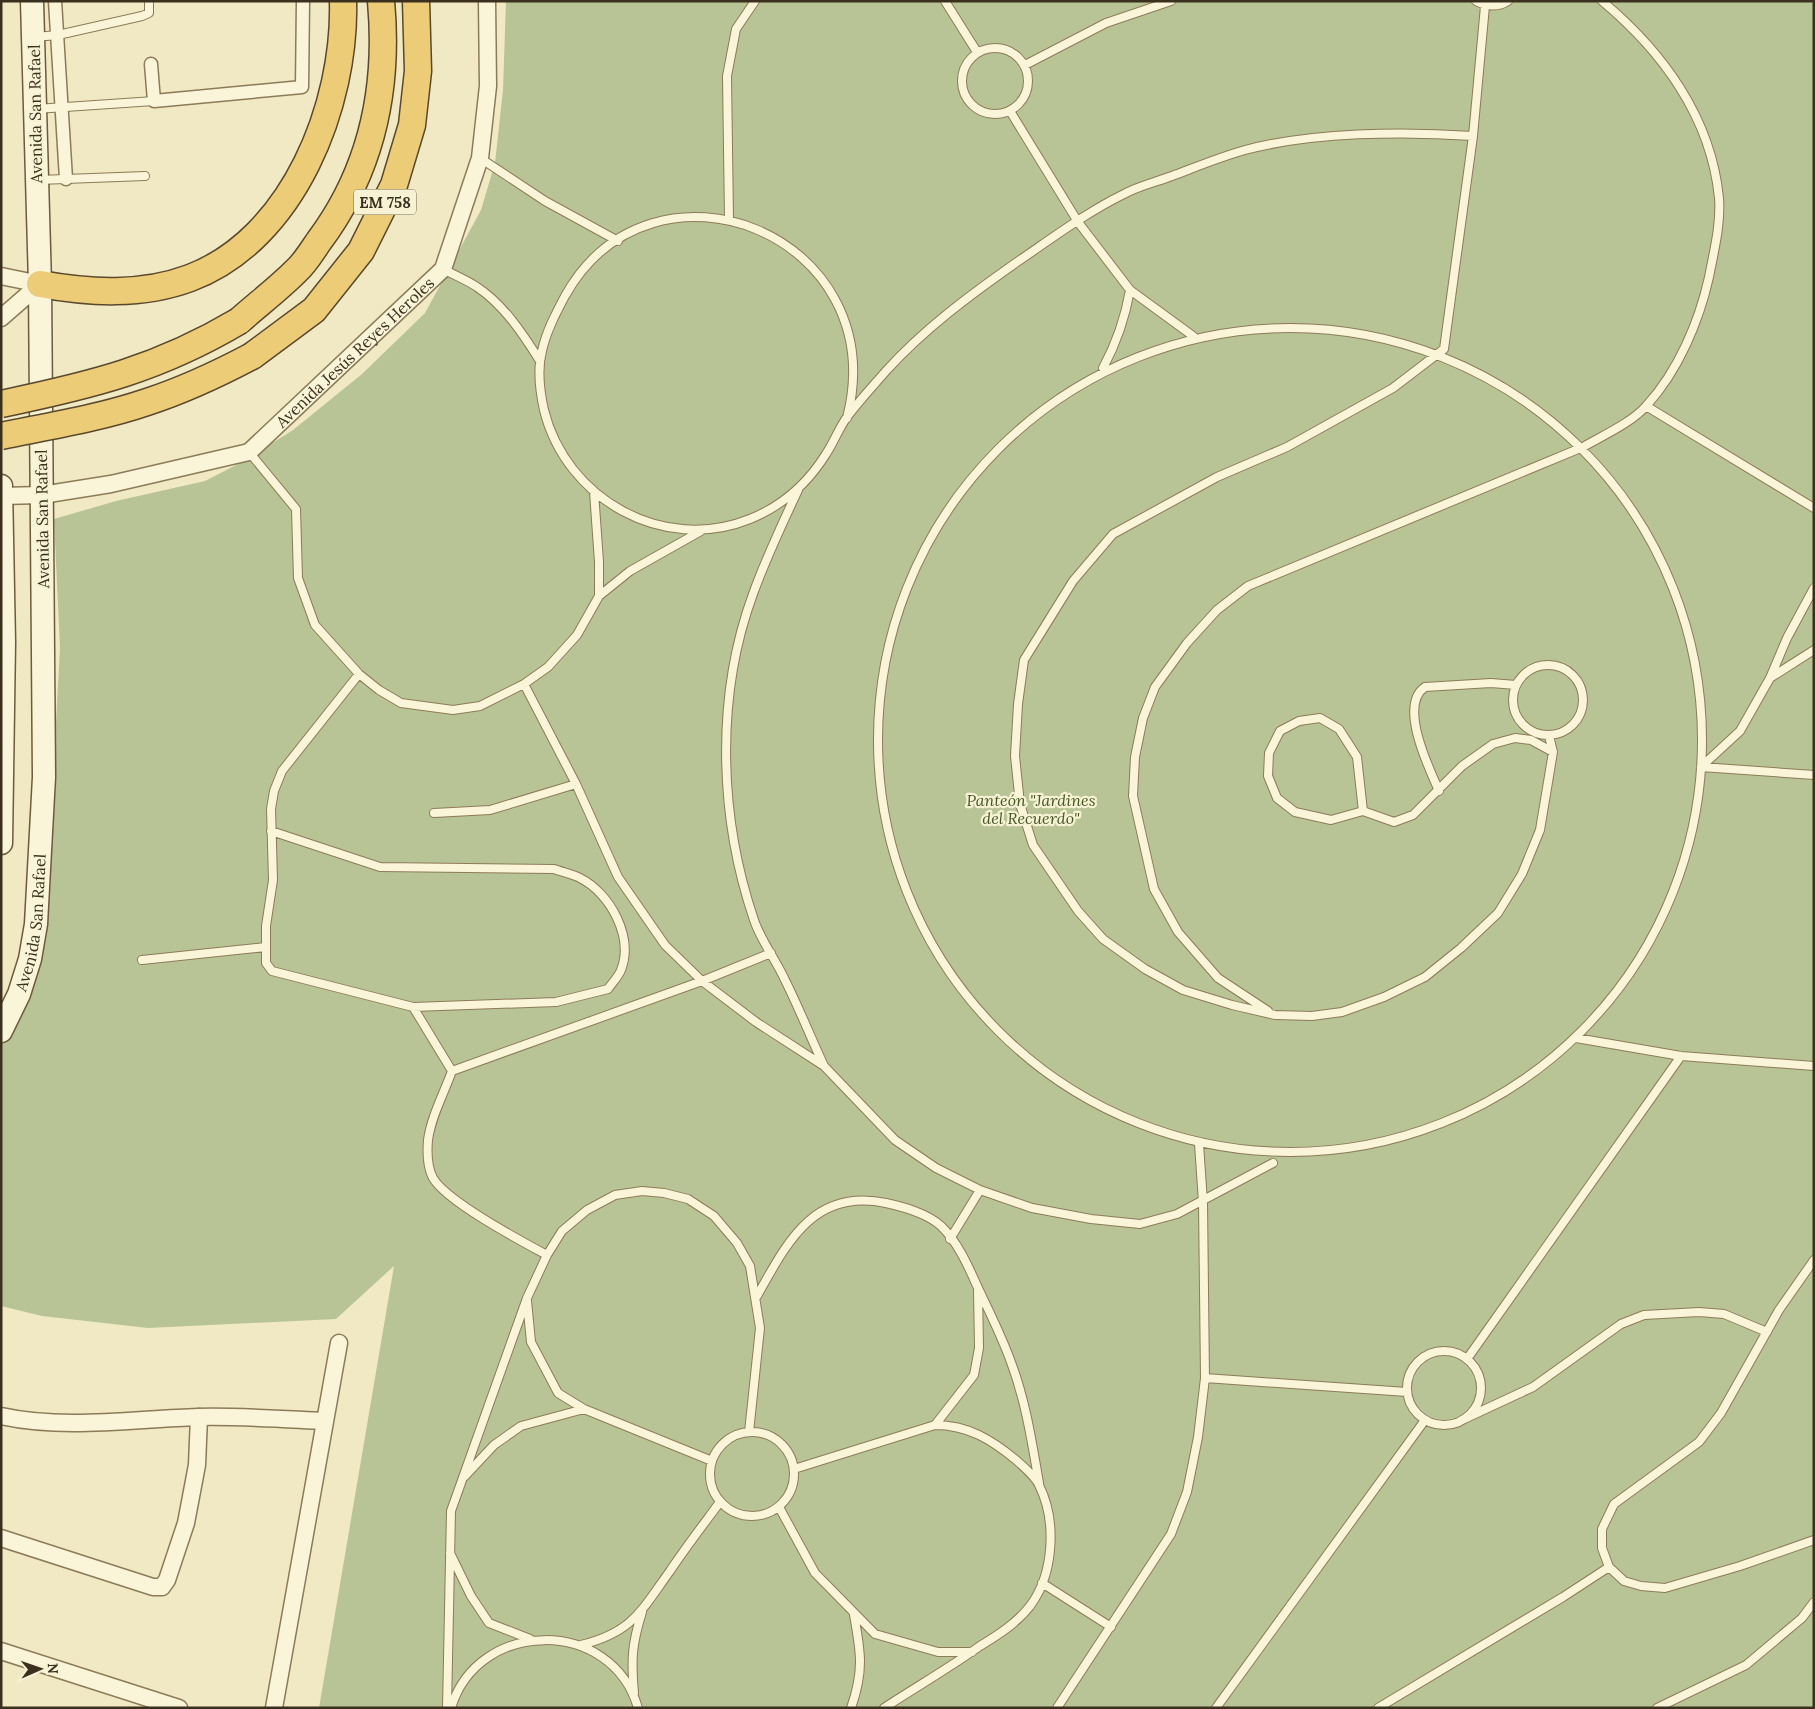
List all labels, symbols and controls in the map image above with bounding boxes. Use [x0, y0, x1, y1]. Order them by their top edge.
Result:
street label: Avenida San Rafael [24, 44, 46, 185]
road number: EM 758 [354, 190, 416, 214]
street label: Avenida Jesús Reyes Heroles [271, 273, 438, 432]
street label: Avenida San Rafael [31, 449, 53, 590]
park label: Panteón "Jardines del Recuerdo" [966, 790, 1096, 828]
street label: Avenida San Rafael [10, 853, 50, 995]
north arrow [15, 1644, 65, 1694]
text: N [44, 1663, 62, 1674]

